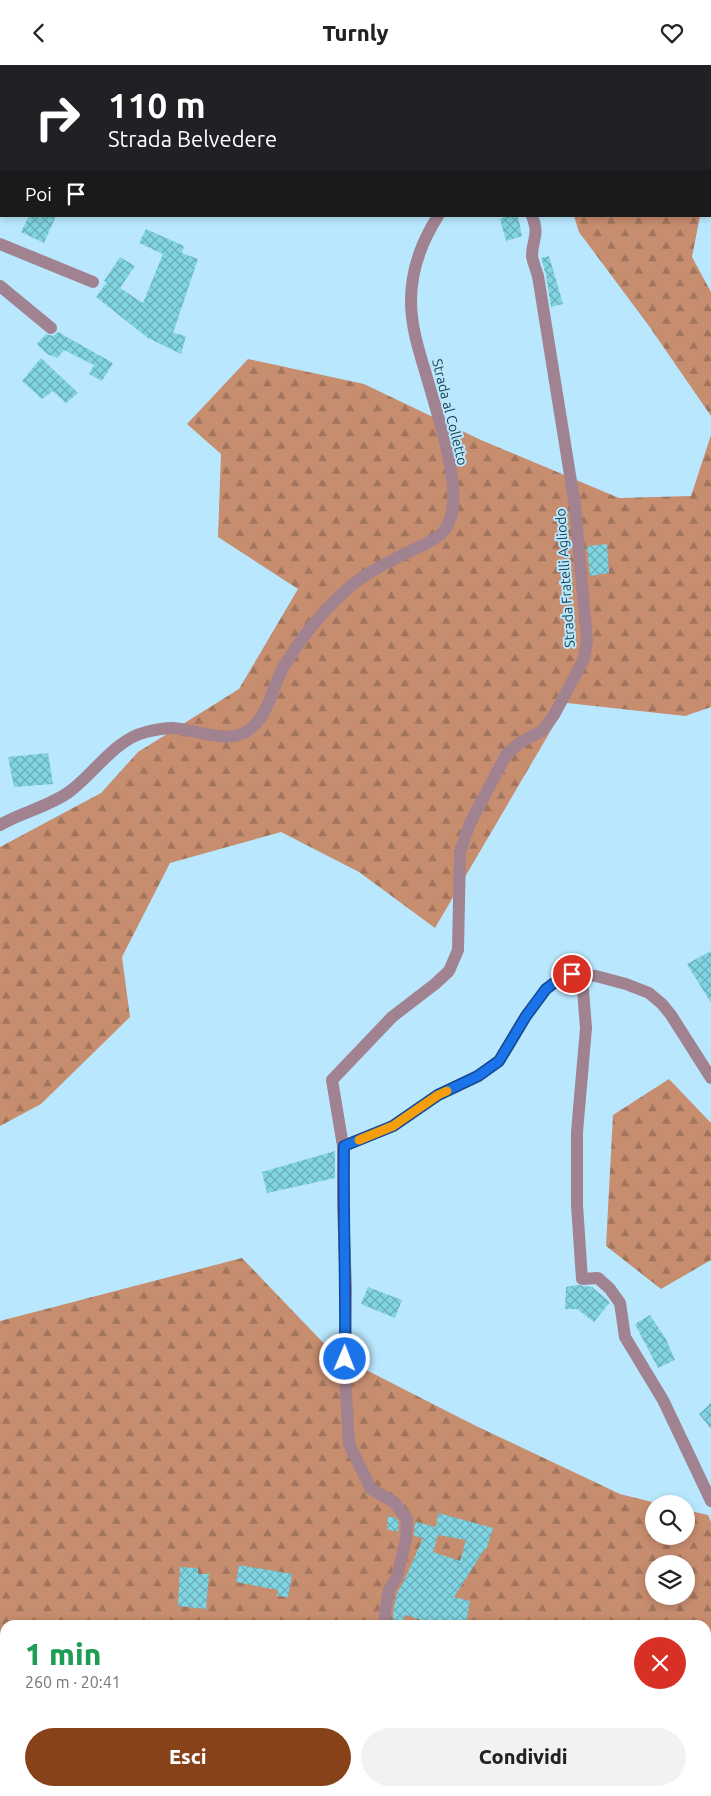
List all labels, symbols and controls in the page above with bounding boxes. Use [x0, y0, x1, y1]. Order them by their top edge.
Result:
icon: back [25, 19, 53, 47]
icon: heart [658, 19, 686, 47]
text: Turnly [323, 20, 388, 45]
icon: right [25, 85, 90, 150]
text: 110 m [108, 85, 206, 125]
text: Strada Belvedere [108, 126, 277, 151]
icon: arrive [62, 180, 90, 208]
text: Poi [25, 183, 52, 205]
street label: Strada al Colletto [429, 357, 471, 467]
street label: Strada Fratelli Agliodo [552, 508, 578, 648]
pin [551, 953, 593, 995]
icon: arrive [558, 960, 586, 988]
position arrow [318, 1332, 370, 1384]
map controls [645, 1495, 695, 1605]
button: search [645, 1495, 695, 1545]
button: layers [645, 1555, 695, 1605]
text: 1 min [25, 1637, 101, 1671]
button: close [634, 1637, 686, 1689]
text: 260 m · 20:41 [25, 1673, 121, 1691]
button: Esci [25, 1728, 351, 1786]
button: Condividi [361, 1728, 686, 1786]

